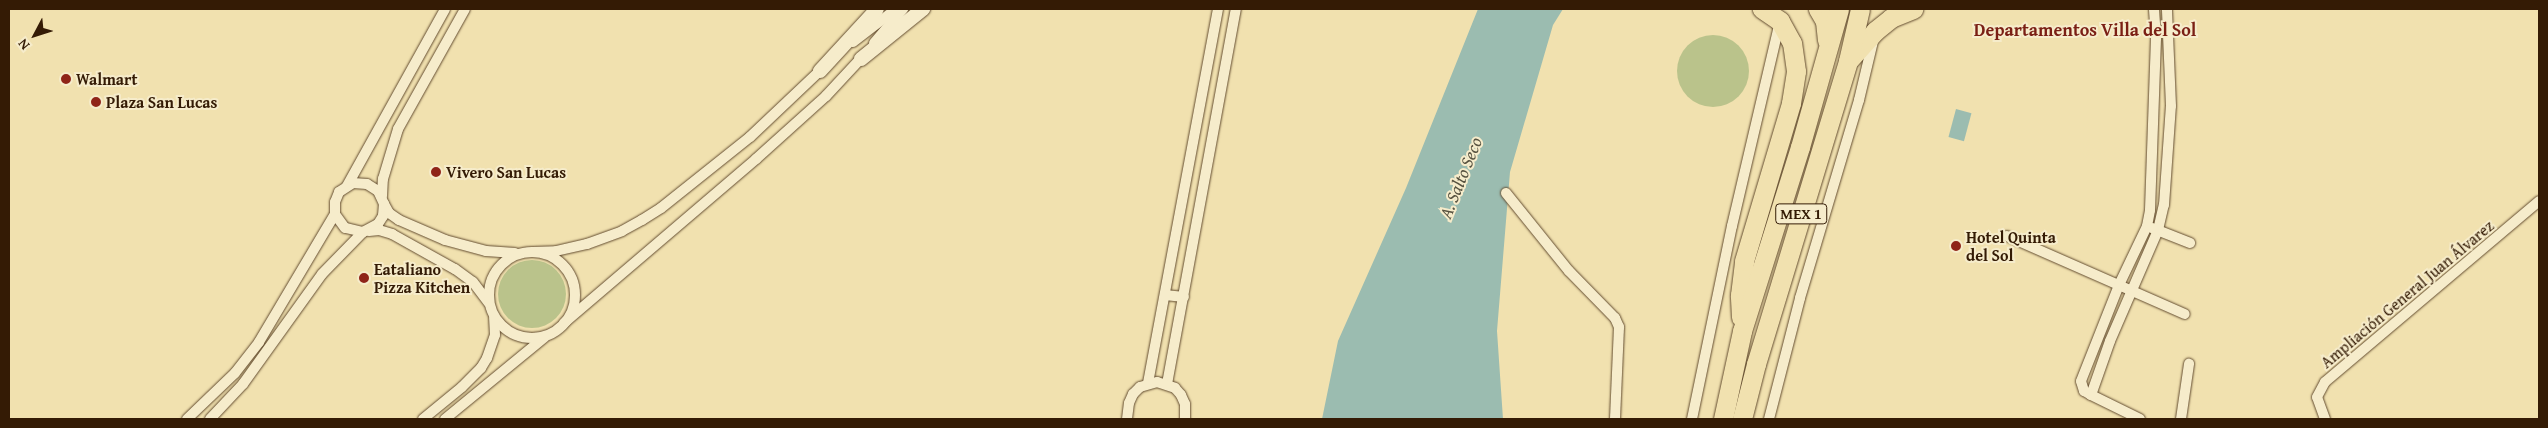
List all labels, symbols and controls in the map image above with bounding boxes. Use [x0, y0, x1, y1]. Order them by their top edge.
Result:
north arrow [10, 10, 60, 60]
district label: Departamentos Villa del Sol [1974, 19, 2196, 41]
text: N [13, 35, 34, 55]
place label: Walmart [76, 69, 137, 89]
marker: Walmart [60, 73, 72, 85]
place label: Plaza San Lucas [106, 92, 217, 112]
marker: Plaza San Lucas [90, 96, 102, 108]
water label: A. Salto Seco [1435, 134, 1487, 222]
place label: Vivero San Lucas [446, 162, 566, 182]
marker: Vivero San Lucas [430, 166, 442, 178]
road number: MEX 1 [1775, 202, 1827, 226]
street label: Ampliación General Juan Álvarez [2317, 216, 2497, 372]
place label: Hotel Quinta del Sol [1966, 227, 2056, 265]
marker: Hotel Quinta del Sol [1950, 240, 1962, 252]
place label: Eataliano Pizza Kitchen [374, 259, 470, 297]
marker: Eataliano Pizza Kitchen [358, 272, 370, 284]

